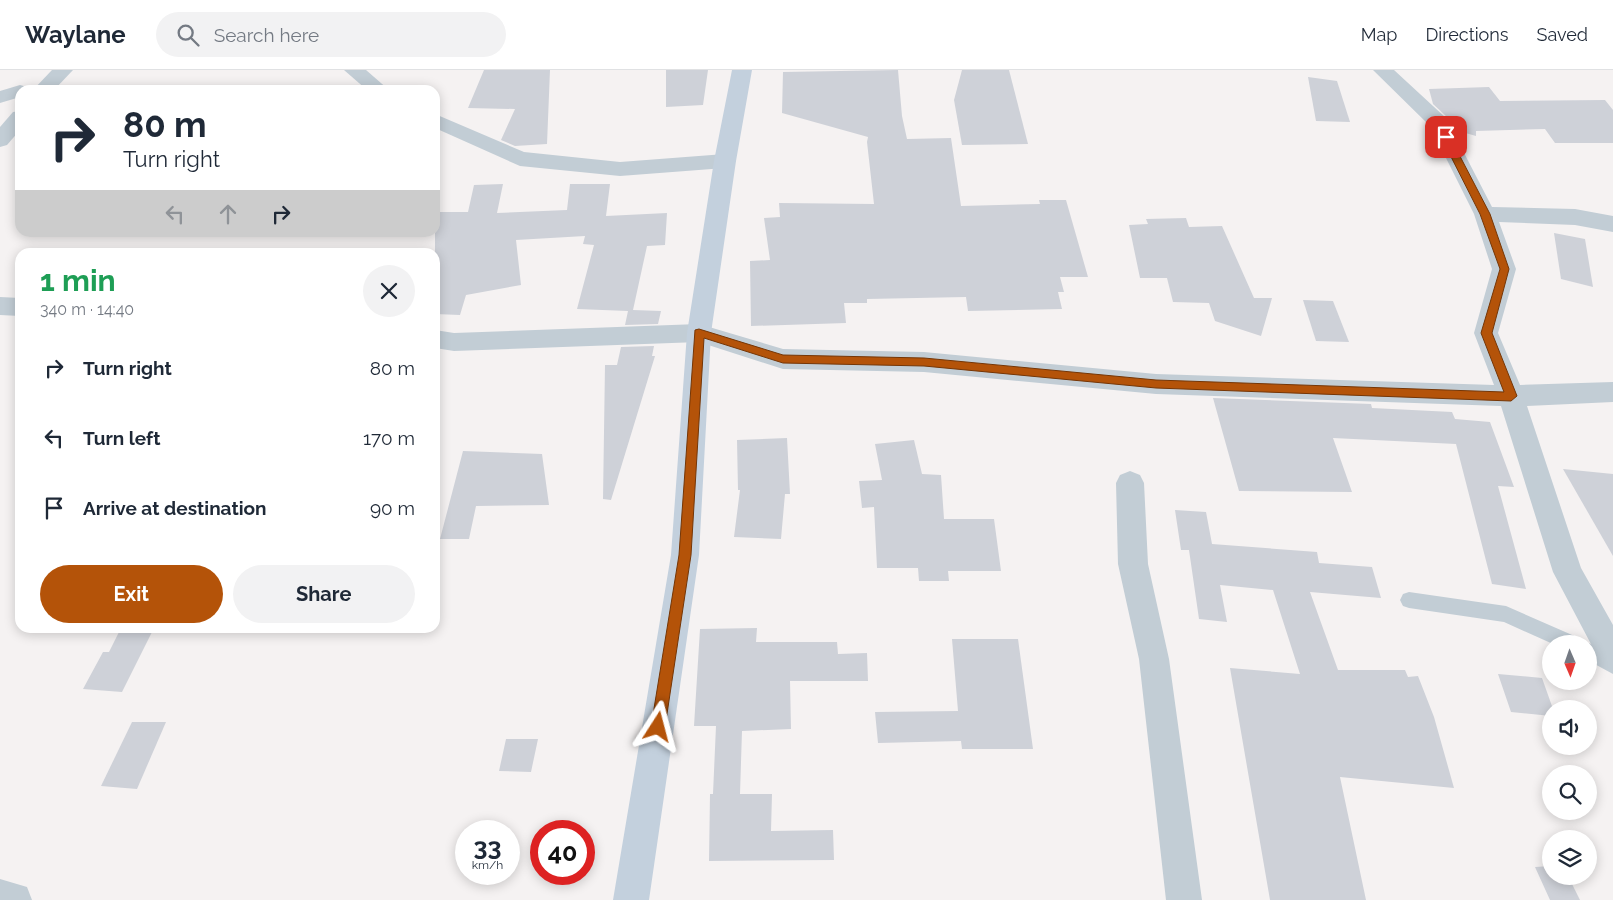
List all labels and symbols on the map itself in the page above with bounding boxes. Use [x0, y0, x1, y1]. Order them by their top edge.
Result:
pin [1425, 116, 1467, 158]
north arrow [1542, 635, 1598, 690]
position arrow [631, 700, 683, 752]
speed limit sign: 40 [530, 820, 595, 885]

